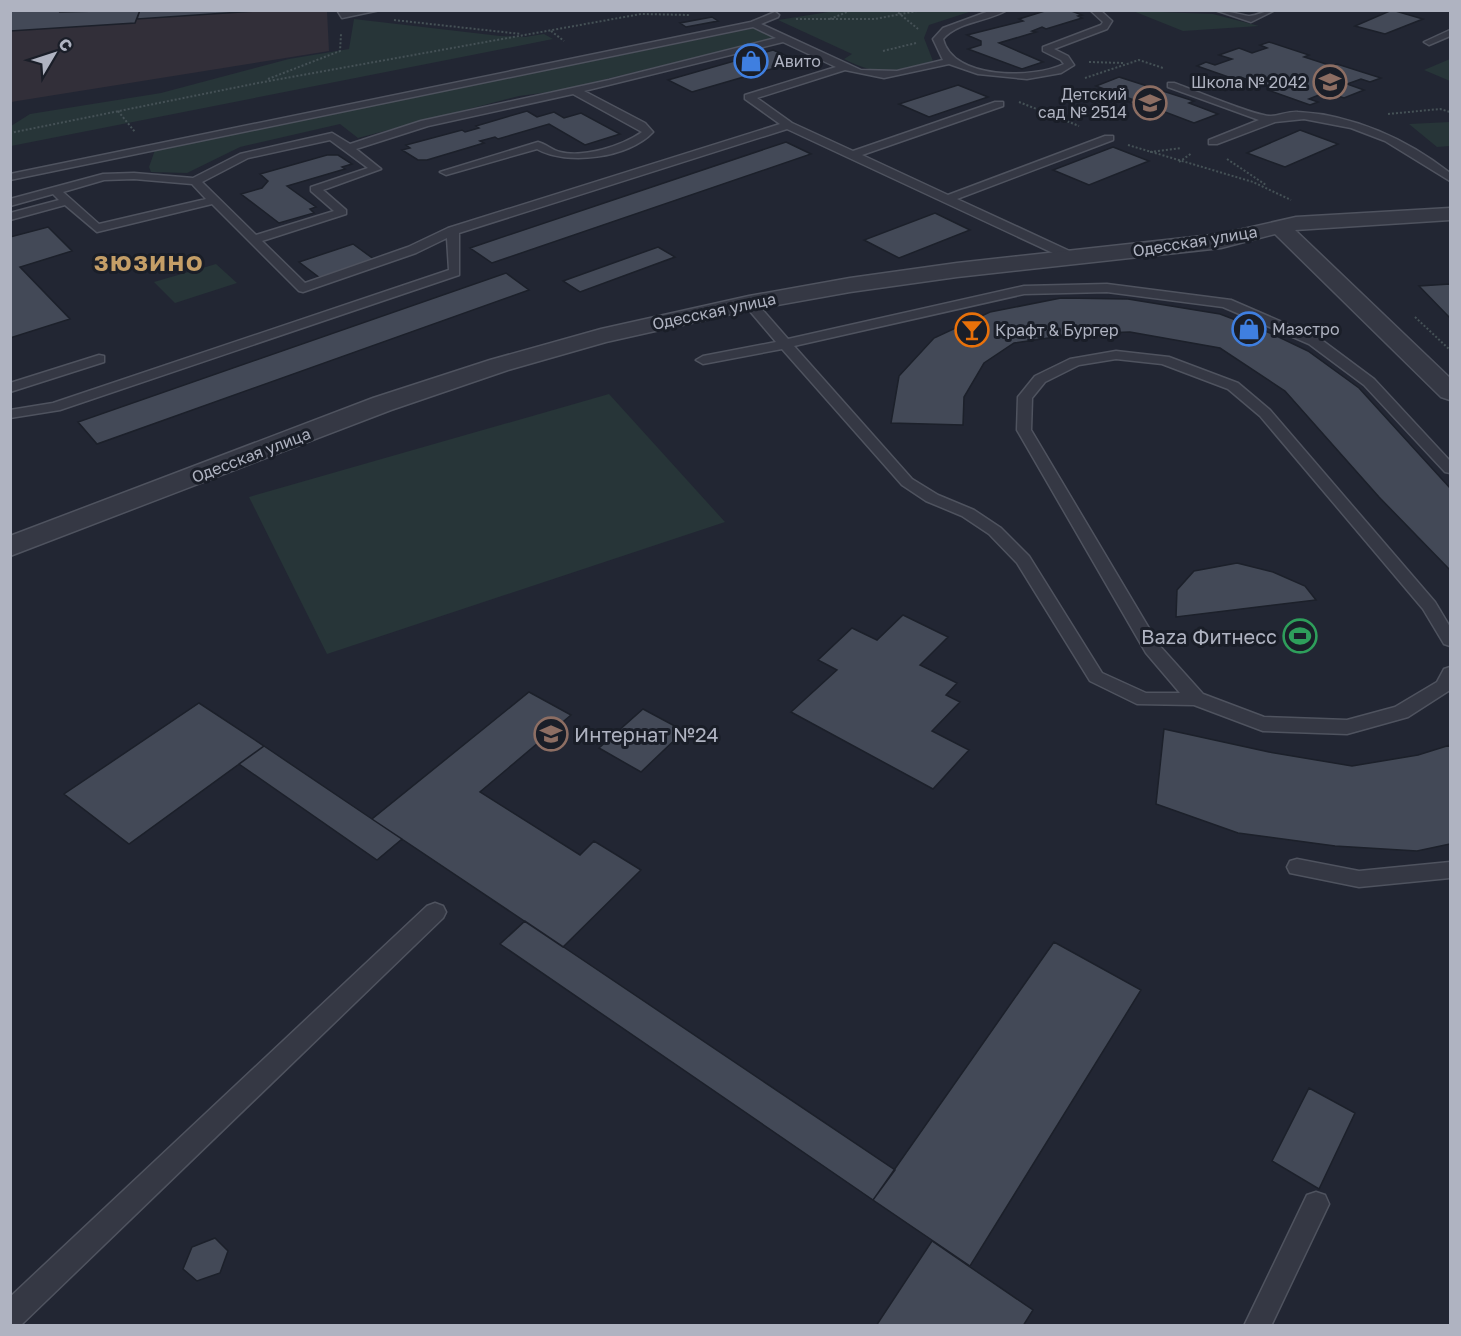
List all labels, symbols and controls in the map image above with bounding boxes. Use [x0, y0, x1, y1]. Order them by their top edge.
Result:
north arrow [24, 24, 84, 84]
text: С [54, 34, 77, 55]
shop icon: Авито [733, 43, 769, 79]
place label: Авито [774, 51, 821, 71]
school or university icon: Школа № 2042 [1312, 64, 1348, 100]
place label: Школа № 2042 [1191, 72, 1307, 92]
place label: Детский сад № 2514 [1038, 84, 1127, 122]
school or university icon: Детский сад № 2514 [1132, 85, 1168, 121]
street label: Одесская улица [1131, 221, 1259, 261]
district label: ЗЮЗИНО [94, 249, 204, 276]
street label: Одесская улица [650, 288, 778, 334]
shop icon: Маэстро [1231, 311, 1267, 347]
bar icon: Крафт & Бургер [954, 312, 990, 348]
place label: Маэстро [1272, 319, 1340, 339]
place label: Крафт & Бургер [995, 320, 1119, 340]
street label: Одесская улица [189, 423, 313, 487]
sports icon: Baza Фитнесс [1282, 618, 1318, 654]
place label: Baza Фитнесс [1141, 624, 1277, 648]
school or university icon: Интернат №24 [533, 716, 569, 752]
place label: Интернат №24 [574, 722, 719, 746]

